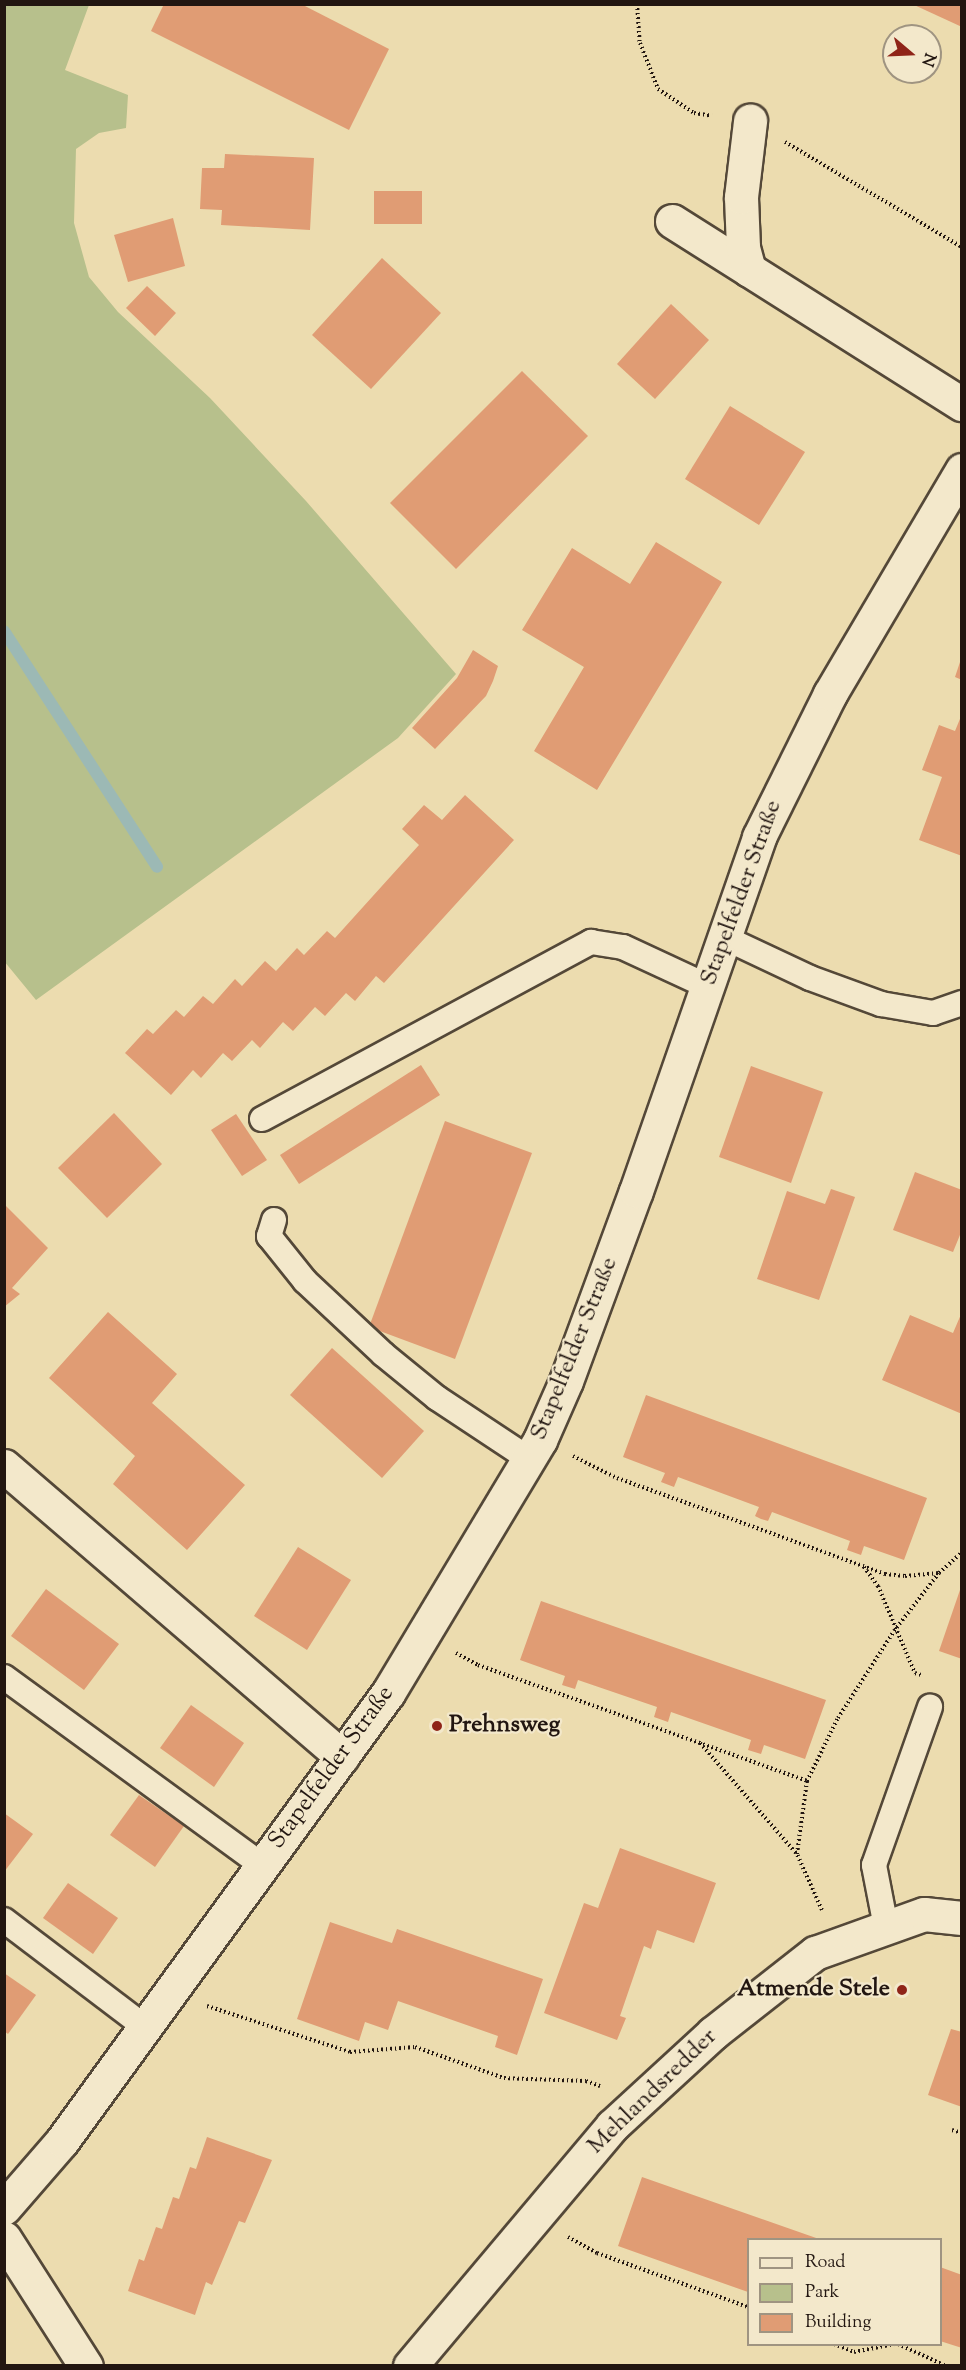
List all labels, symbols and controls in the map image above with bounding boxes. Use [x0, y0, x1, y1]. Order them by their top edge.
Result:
north arrow [882, 24, 942, 84]
text: N [915, 50, 941, 69]
street label: Stapelfelder Straße [695, 797, 789, 989]
street label: Stapelfelder Straße [525, 1253, 625, 1445]
street label: Stapelfelder Straße [263, 1681, 401, 1855]
place label: Prehnsweg [449, 1712, 560, 1740]
marker: Prehnsweg [430, 1719, 444, 1733]
place label: Atmende Stele [737, 1976, 890, 2004]
marker: Atmende Stele [895, 1983, 909, 1997]
street label: Mehlandsredder [582, 2023, 724, 2161]
legend [747, 2238, 942, 2346]
text: Road [805, 2250, 845, 2276]
text: Park [805, 2280, 839, 2306]
text: Building [805, 2310, 871, 2336]

